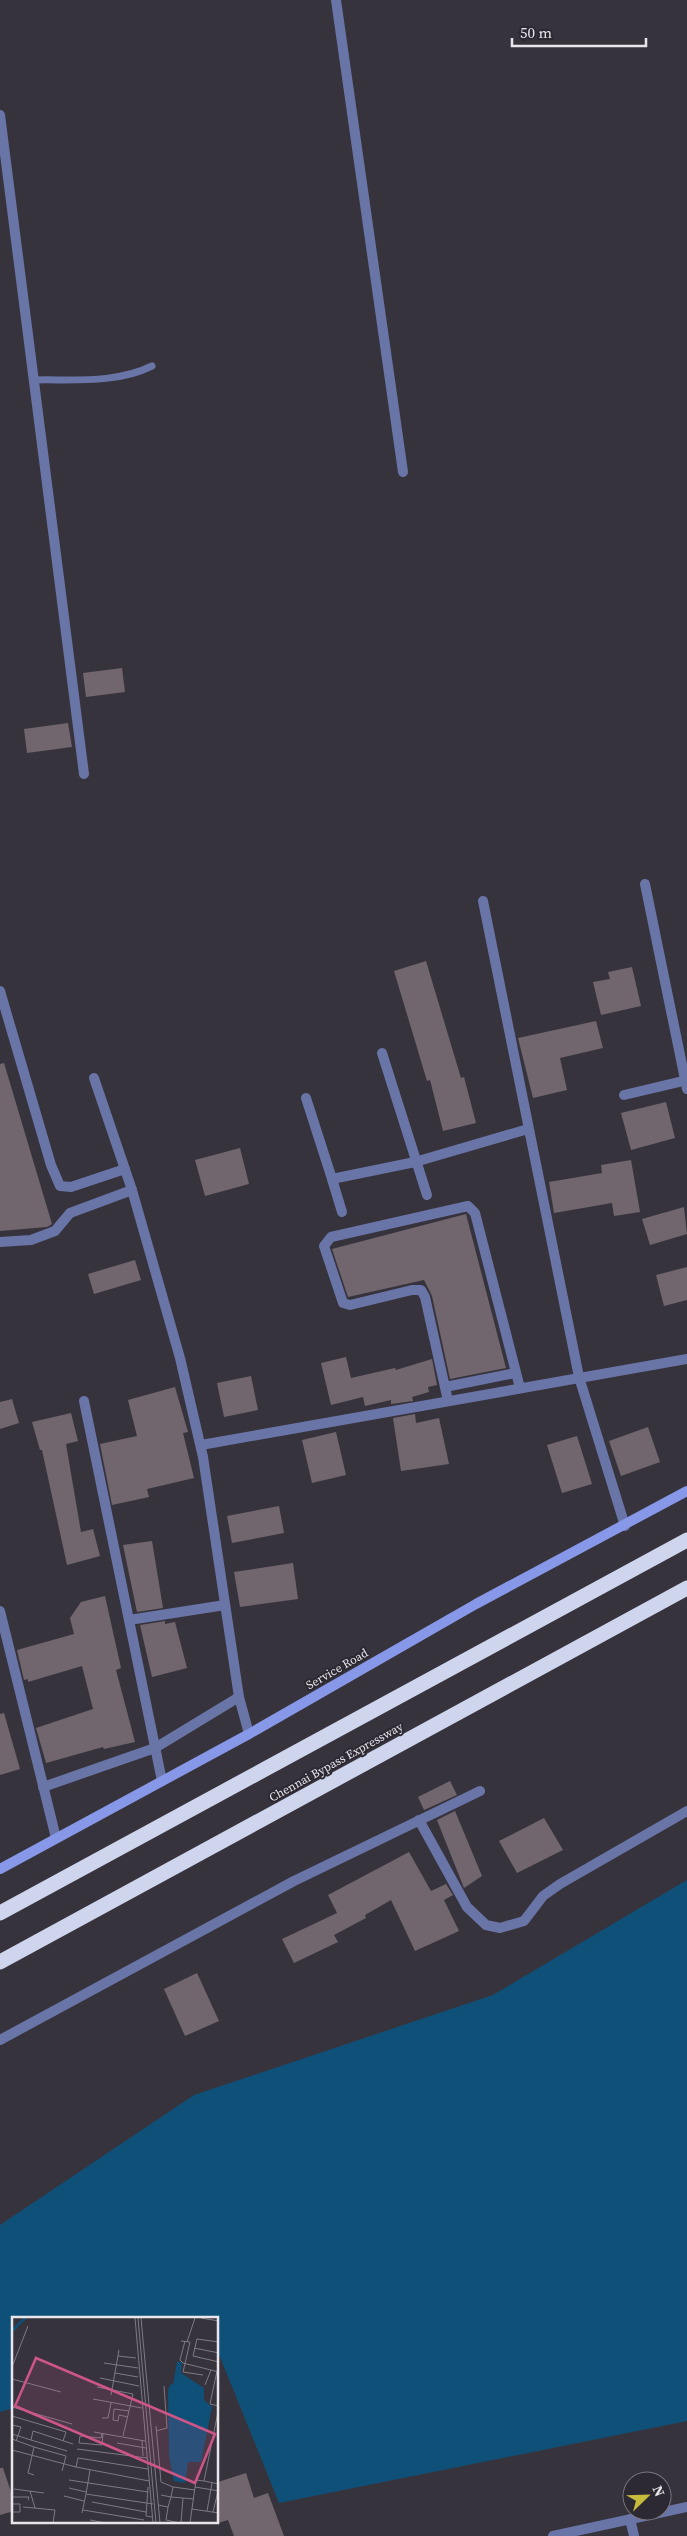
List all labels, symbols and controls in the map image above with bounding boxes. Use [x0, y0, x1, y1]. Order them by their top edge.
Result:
scale bar [512, 15, 646, 47]
text: 50 m [520, 22, 552, 43]
street label: Service Road [303, 1645, 371, 1693]
street label: Chennai Bypass Expressway [266, 1718, 407, 1806]
inset map [12, 2317, 219, 2524]
north arrow [622, 2471, 672, 2521]
text: N [648, 2482, 670, 2500]

